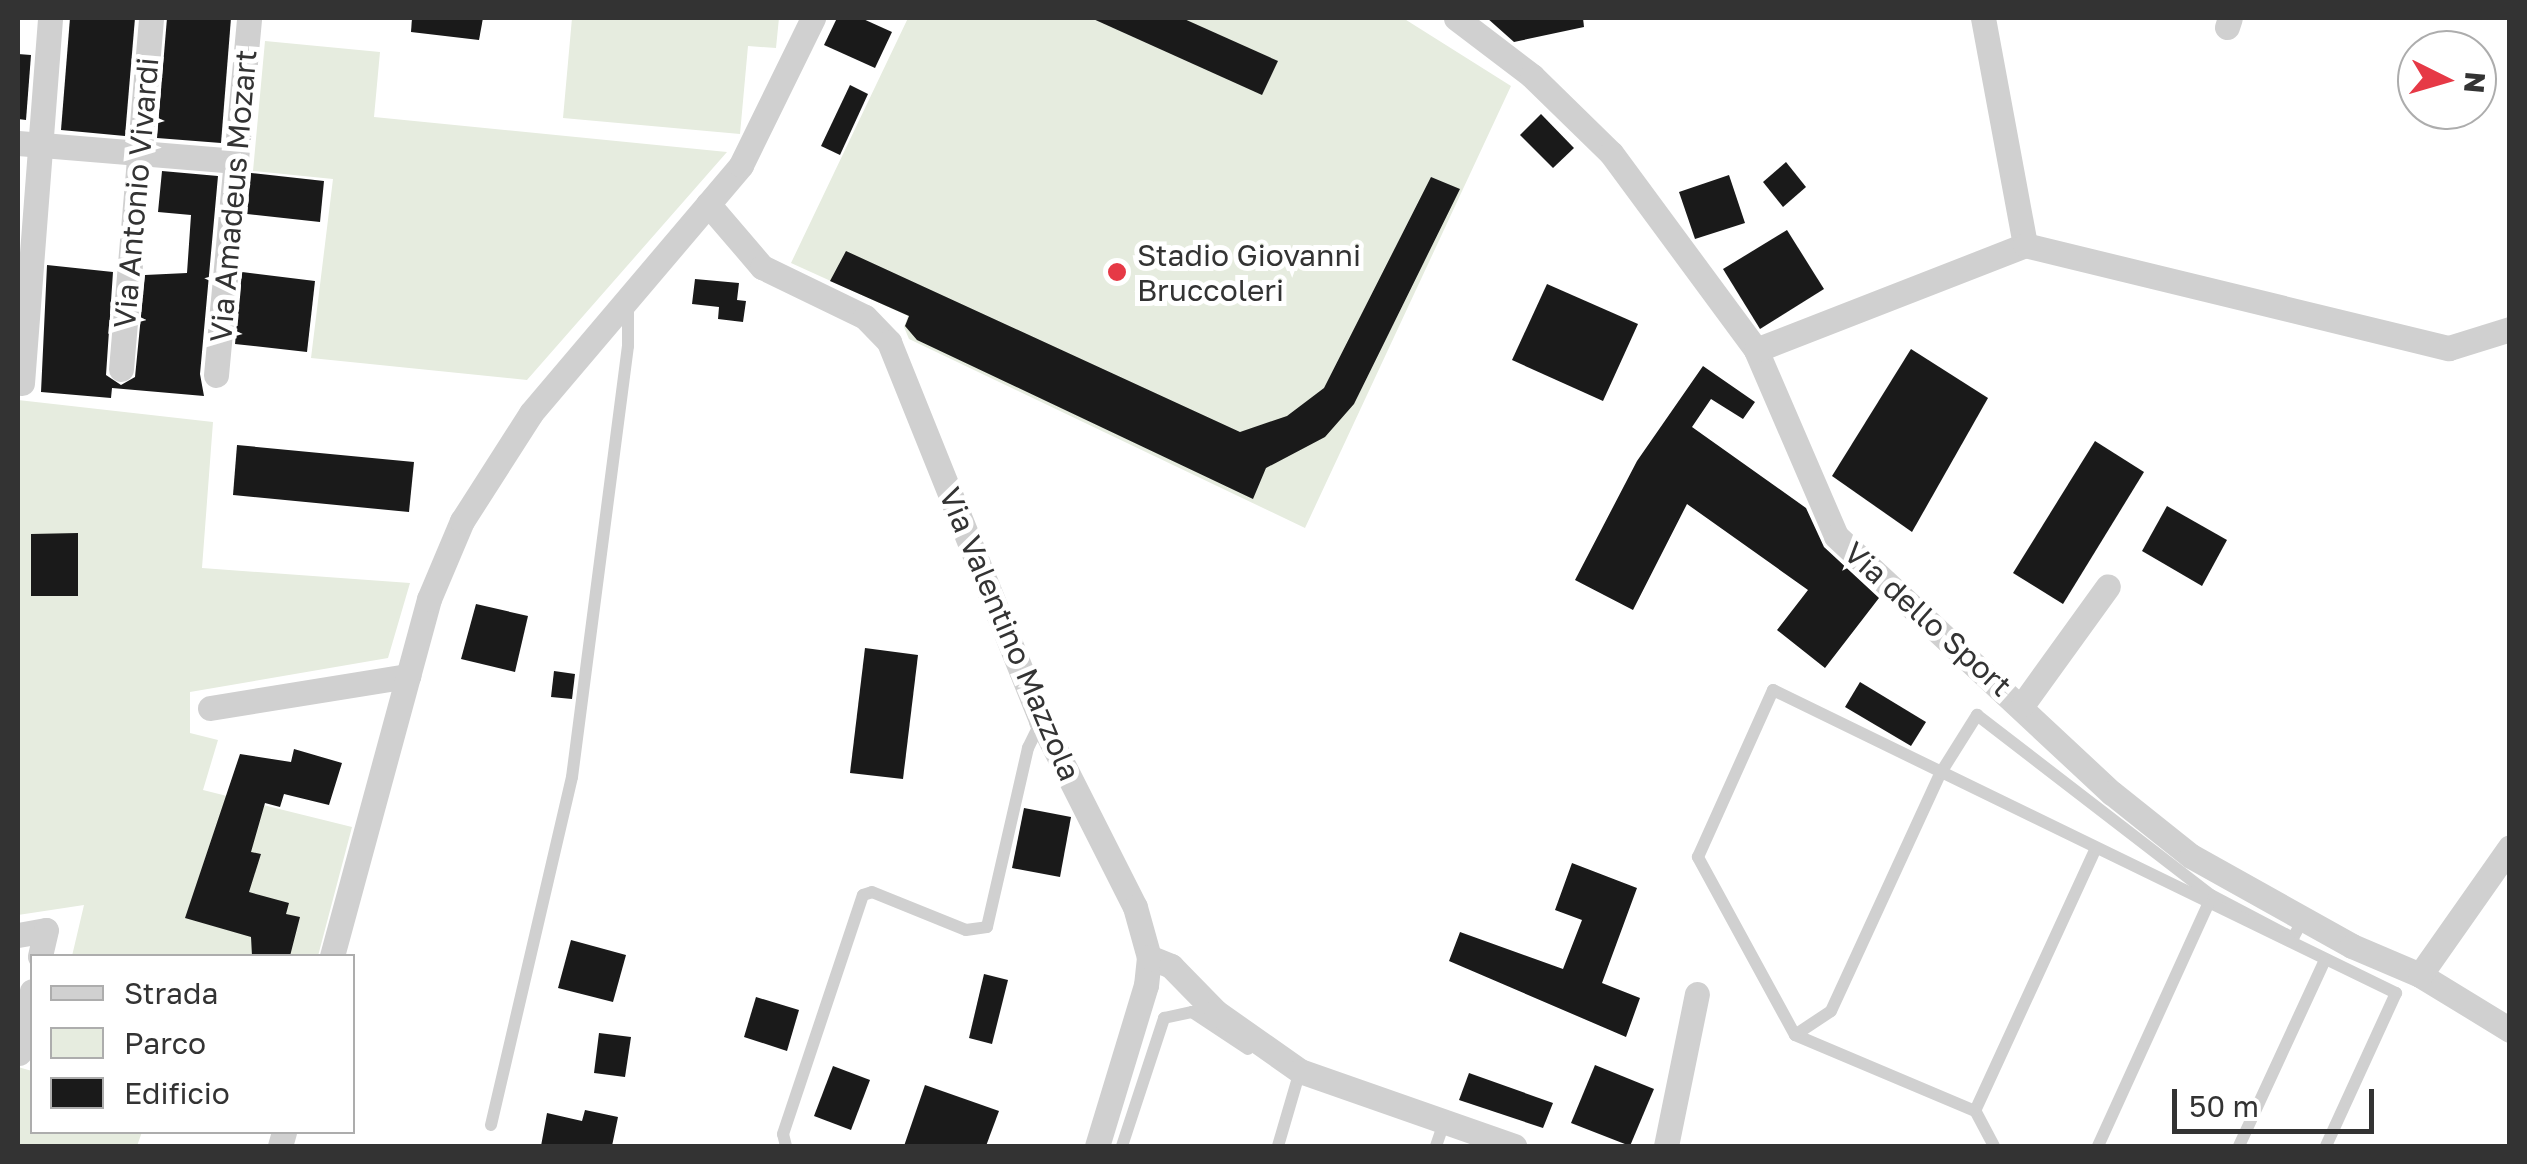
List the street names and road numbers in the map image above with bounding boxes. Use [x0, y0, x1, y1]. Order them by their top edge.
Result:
street label: Via Amadeus Mozart [202, 48, 264, 344]
street label: Via Antonio Vivardi [106, 56, 166, 330]
street label: Via Valentino Mazzola [932, 482, 1088, 786]
street label: Via dello Sport [1837, 534, 2019, 704]

